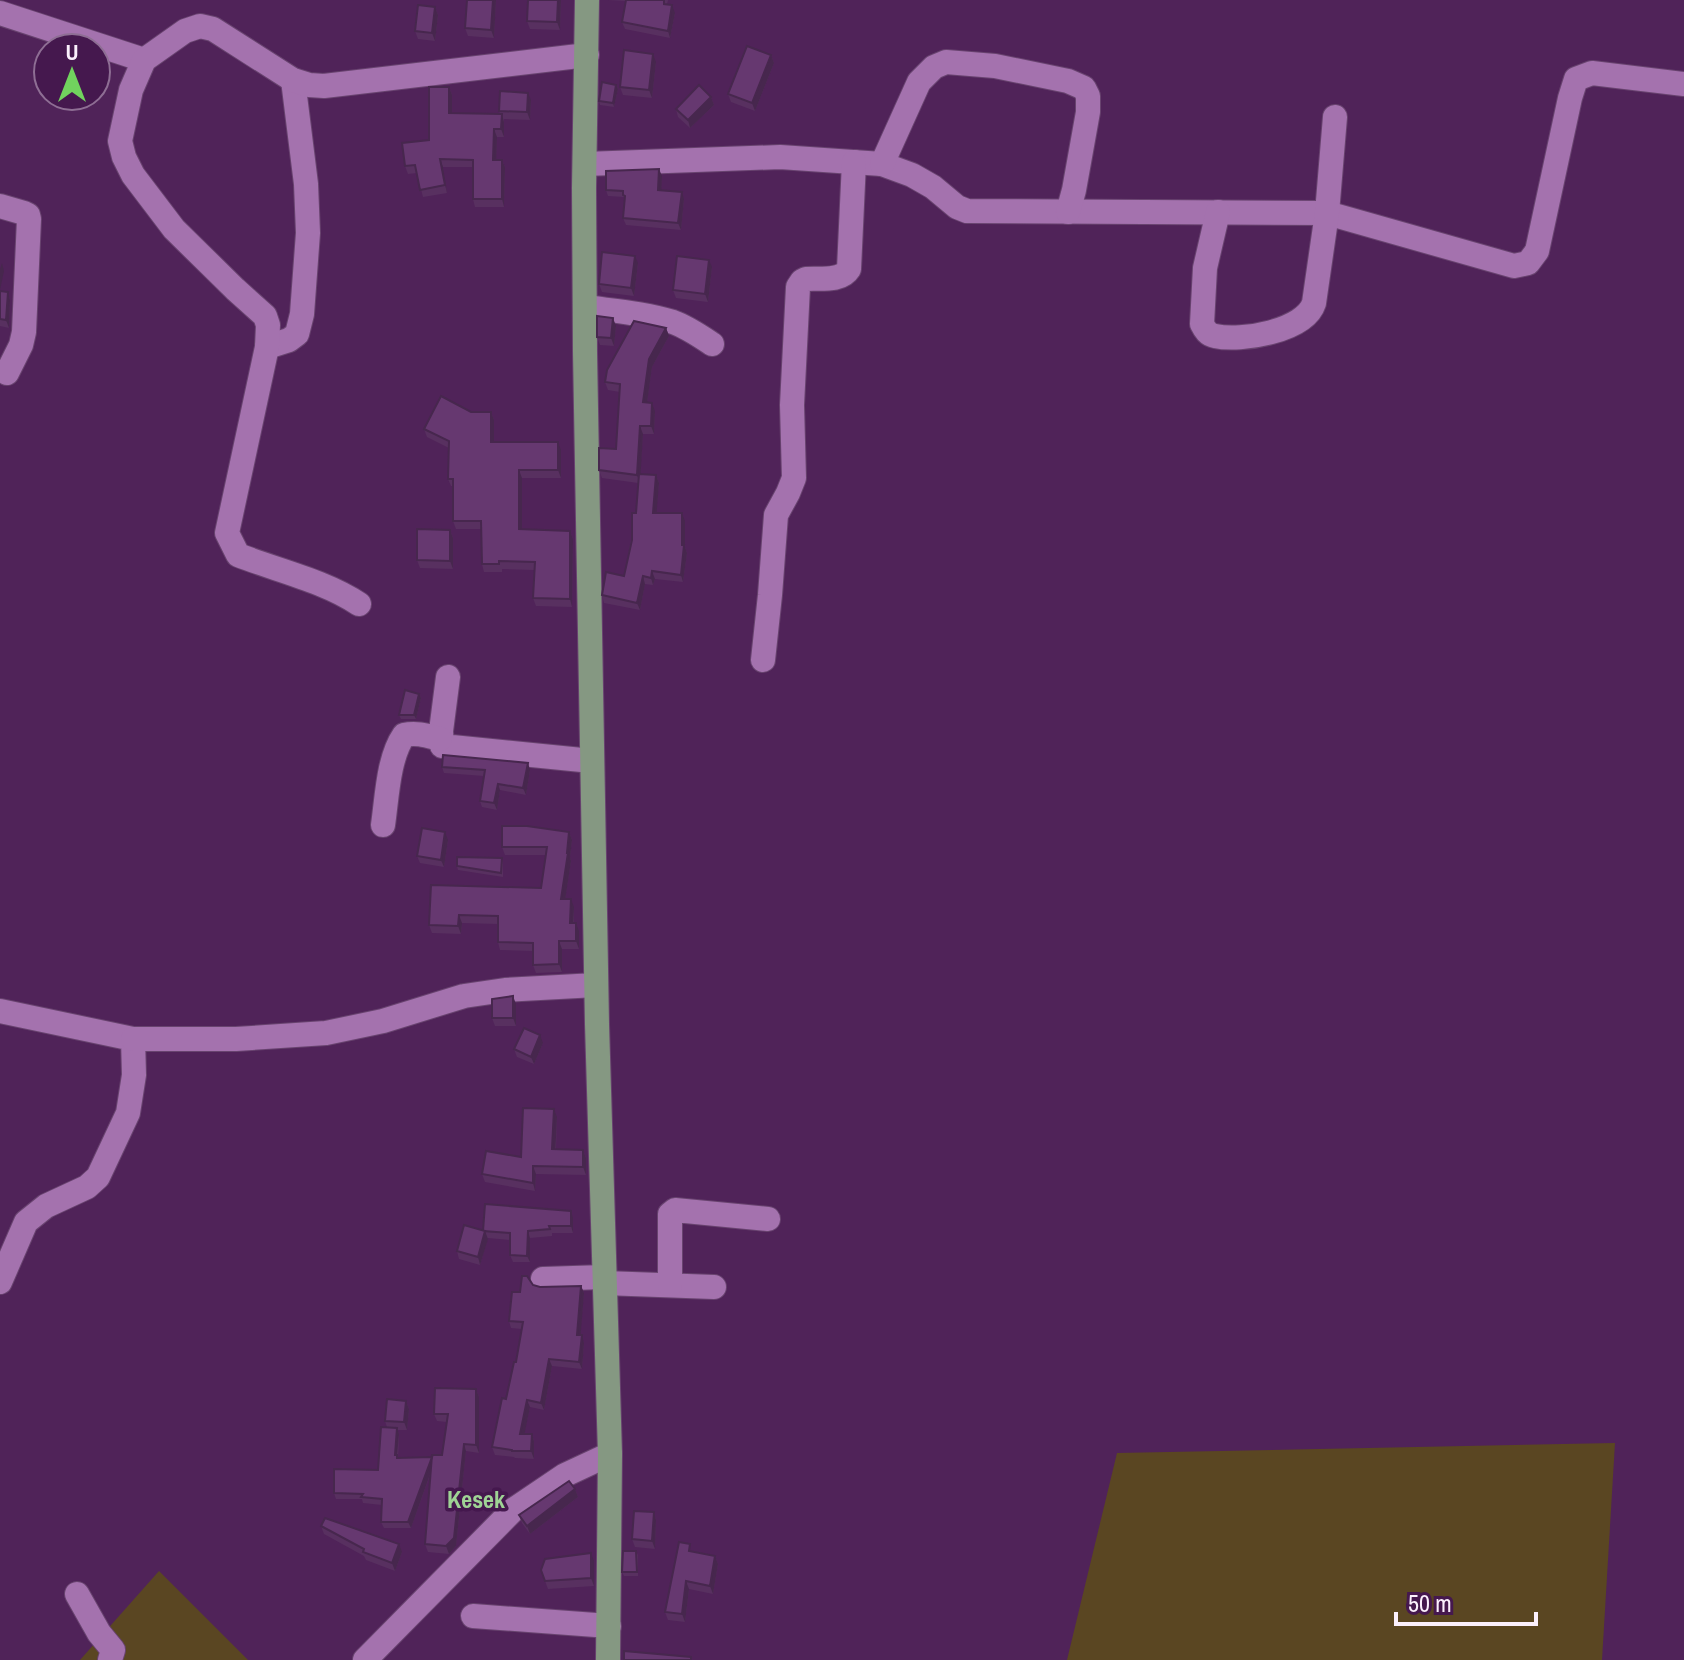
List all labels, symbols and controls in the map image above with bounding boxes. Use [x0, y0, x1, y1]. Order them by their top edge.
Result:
north arrow [32, 32, 112, 112]
text: U [65, 37, 79, 67]
district label: Kesek [447, 1483, 505, 1515]
scale bar [1396, 1576, 1536, 1626]
text: 50 m [1408, 1587, 1452, 1619]

